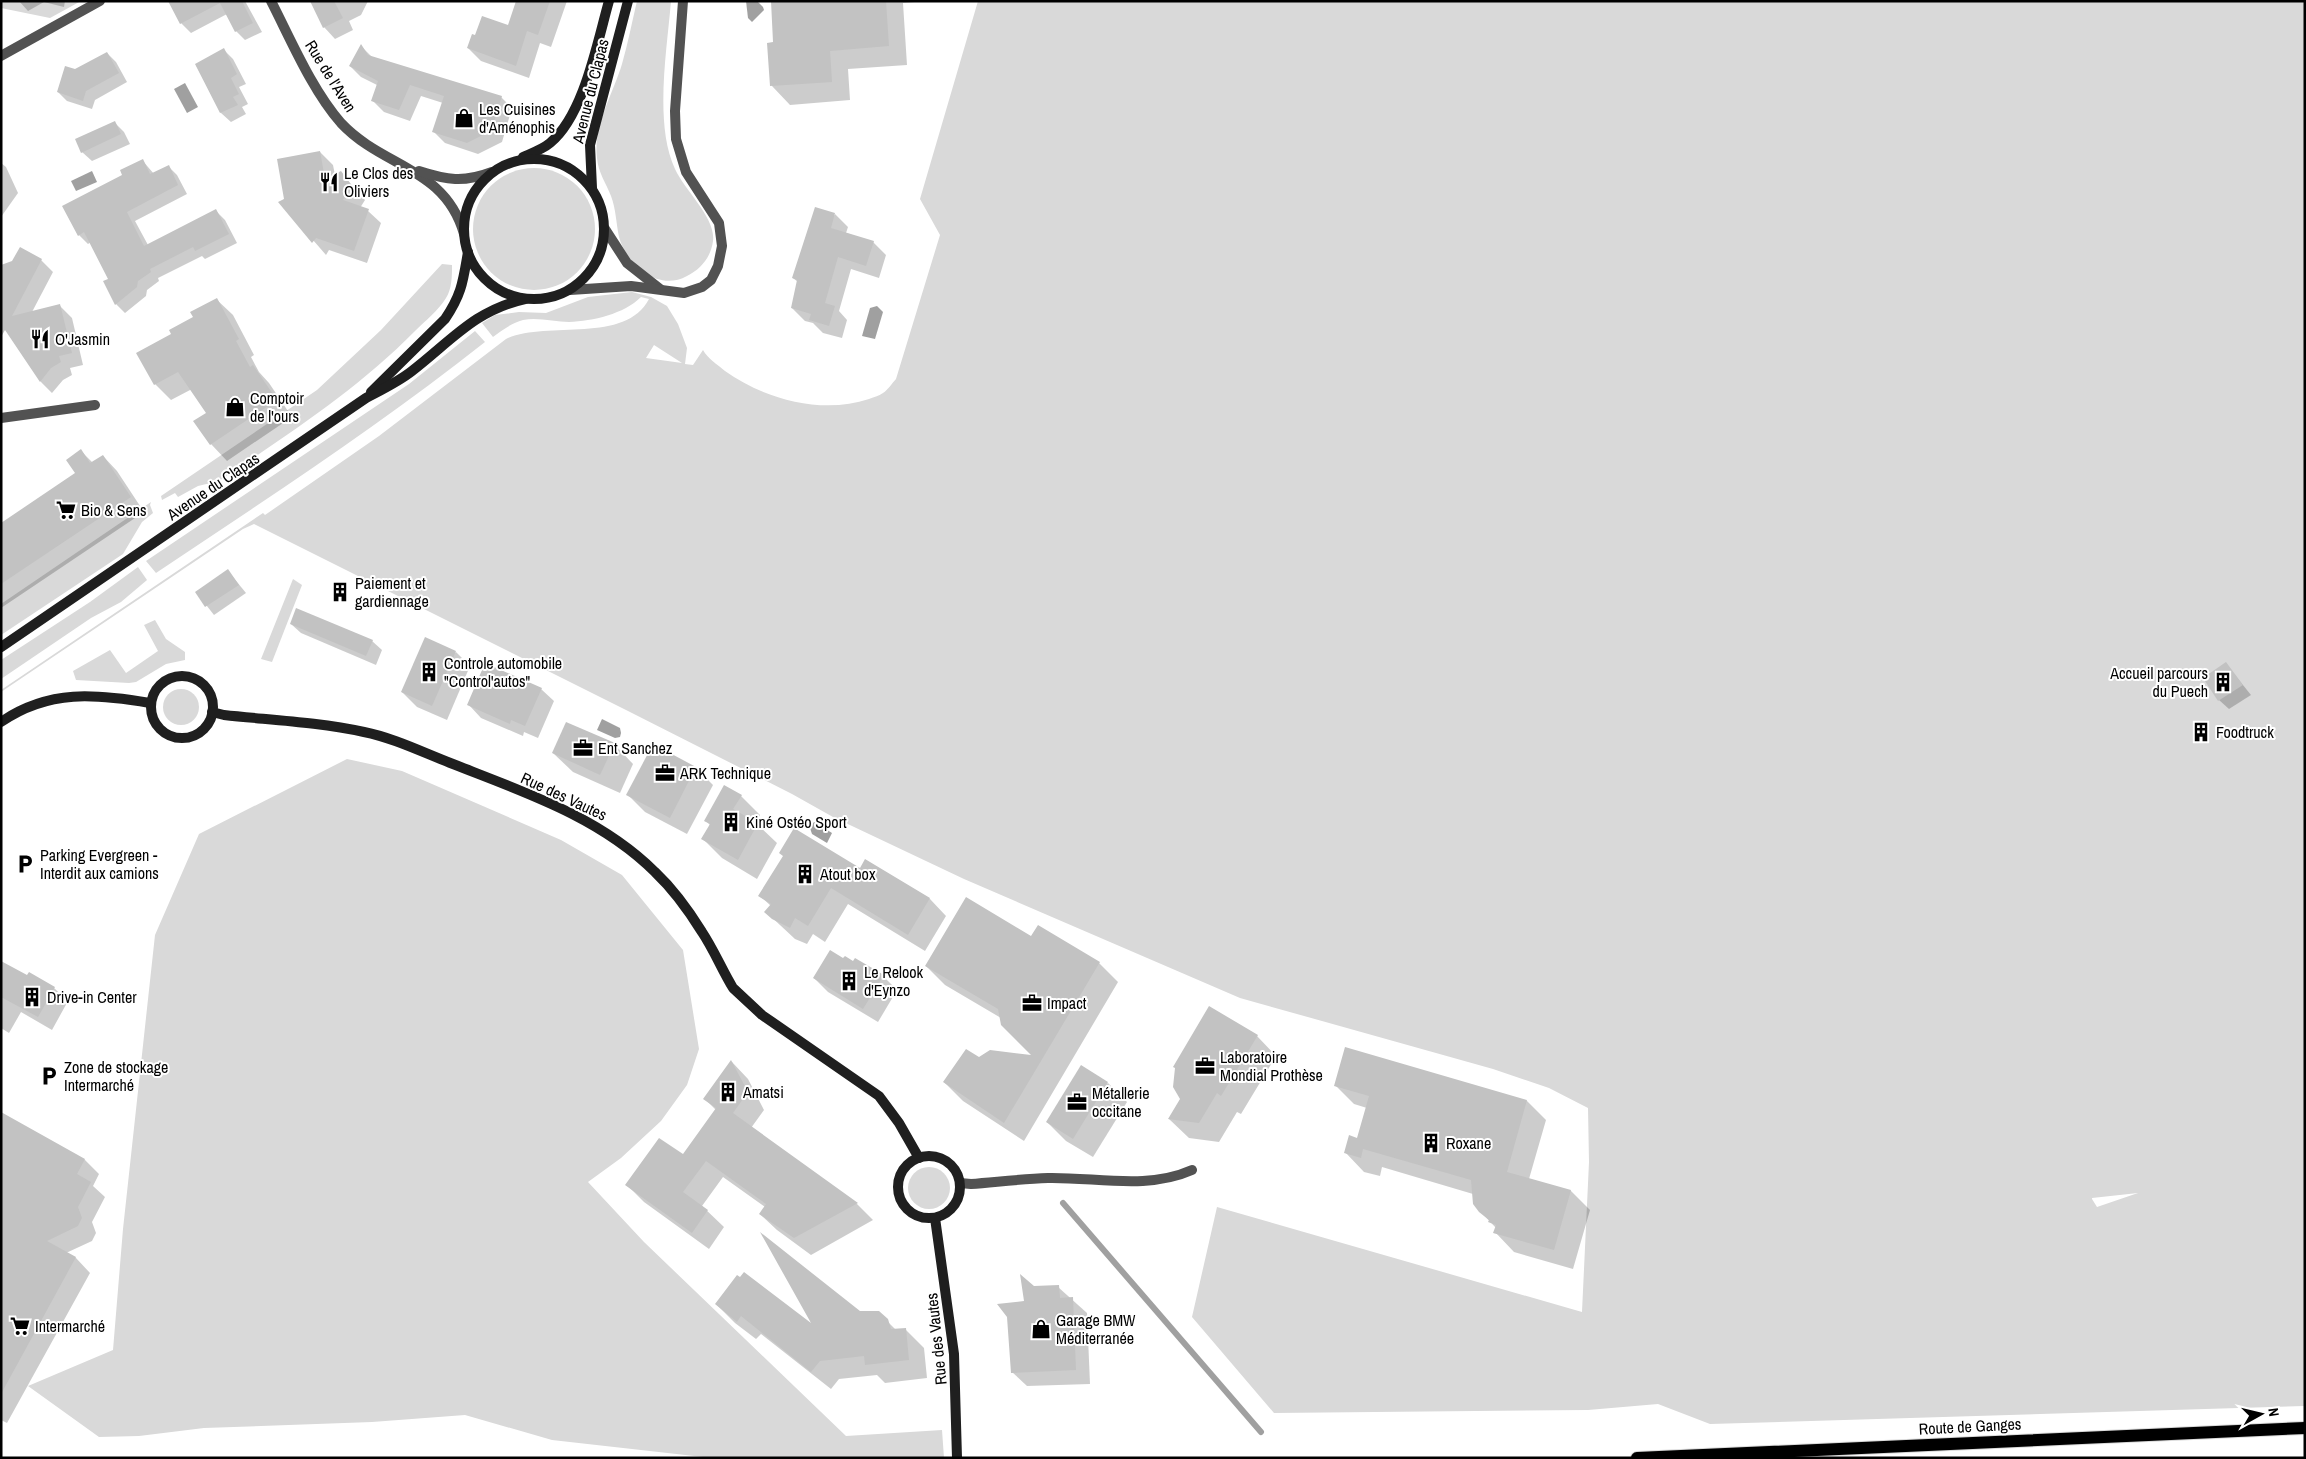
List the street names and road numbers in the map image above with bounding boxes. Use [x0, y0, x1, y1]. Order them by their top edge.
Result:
street label: Rue de l'Aven [300, 36, 362, 116]
street label: Avenue du Clapas [566, 36, 614, 147]
street label: Avenue du Clapas [162, 447, 264, 526]
street label: Rue des Vautes [517, 767, 611, 825]
street label: Rue des Vautes [920, 1292, 952, 1386]
street label: Route de Ganges [1918, 1412, 2022, 1440]

